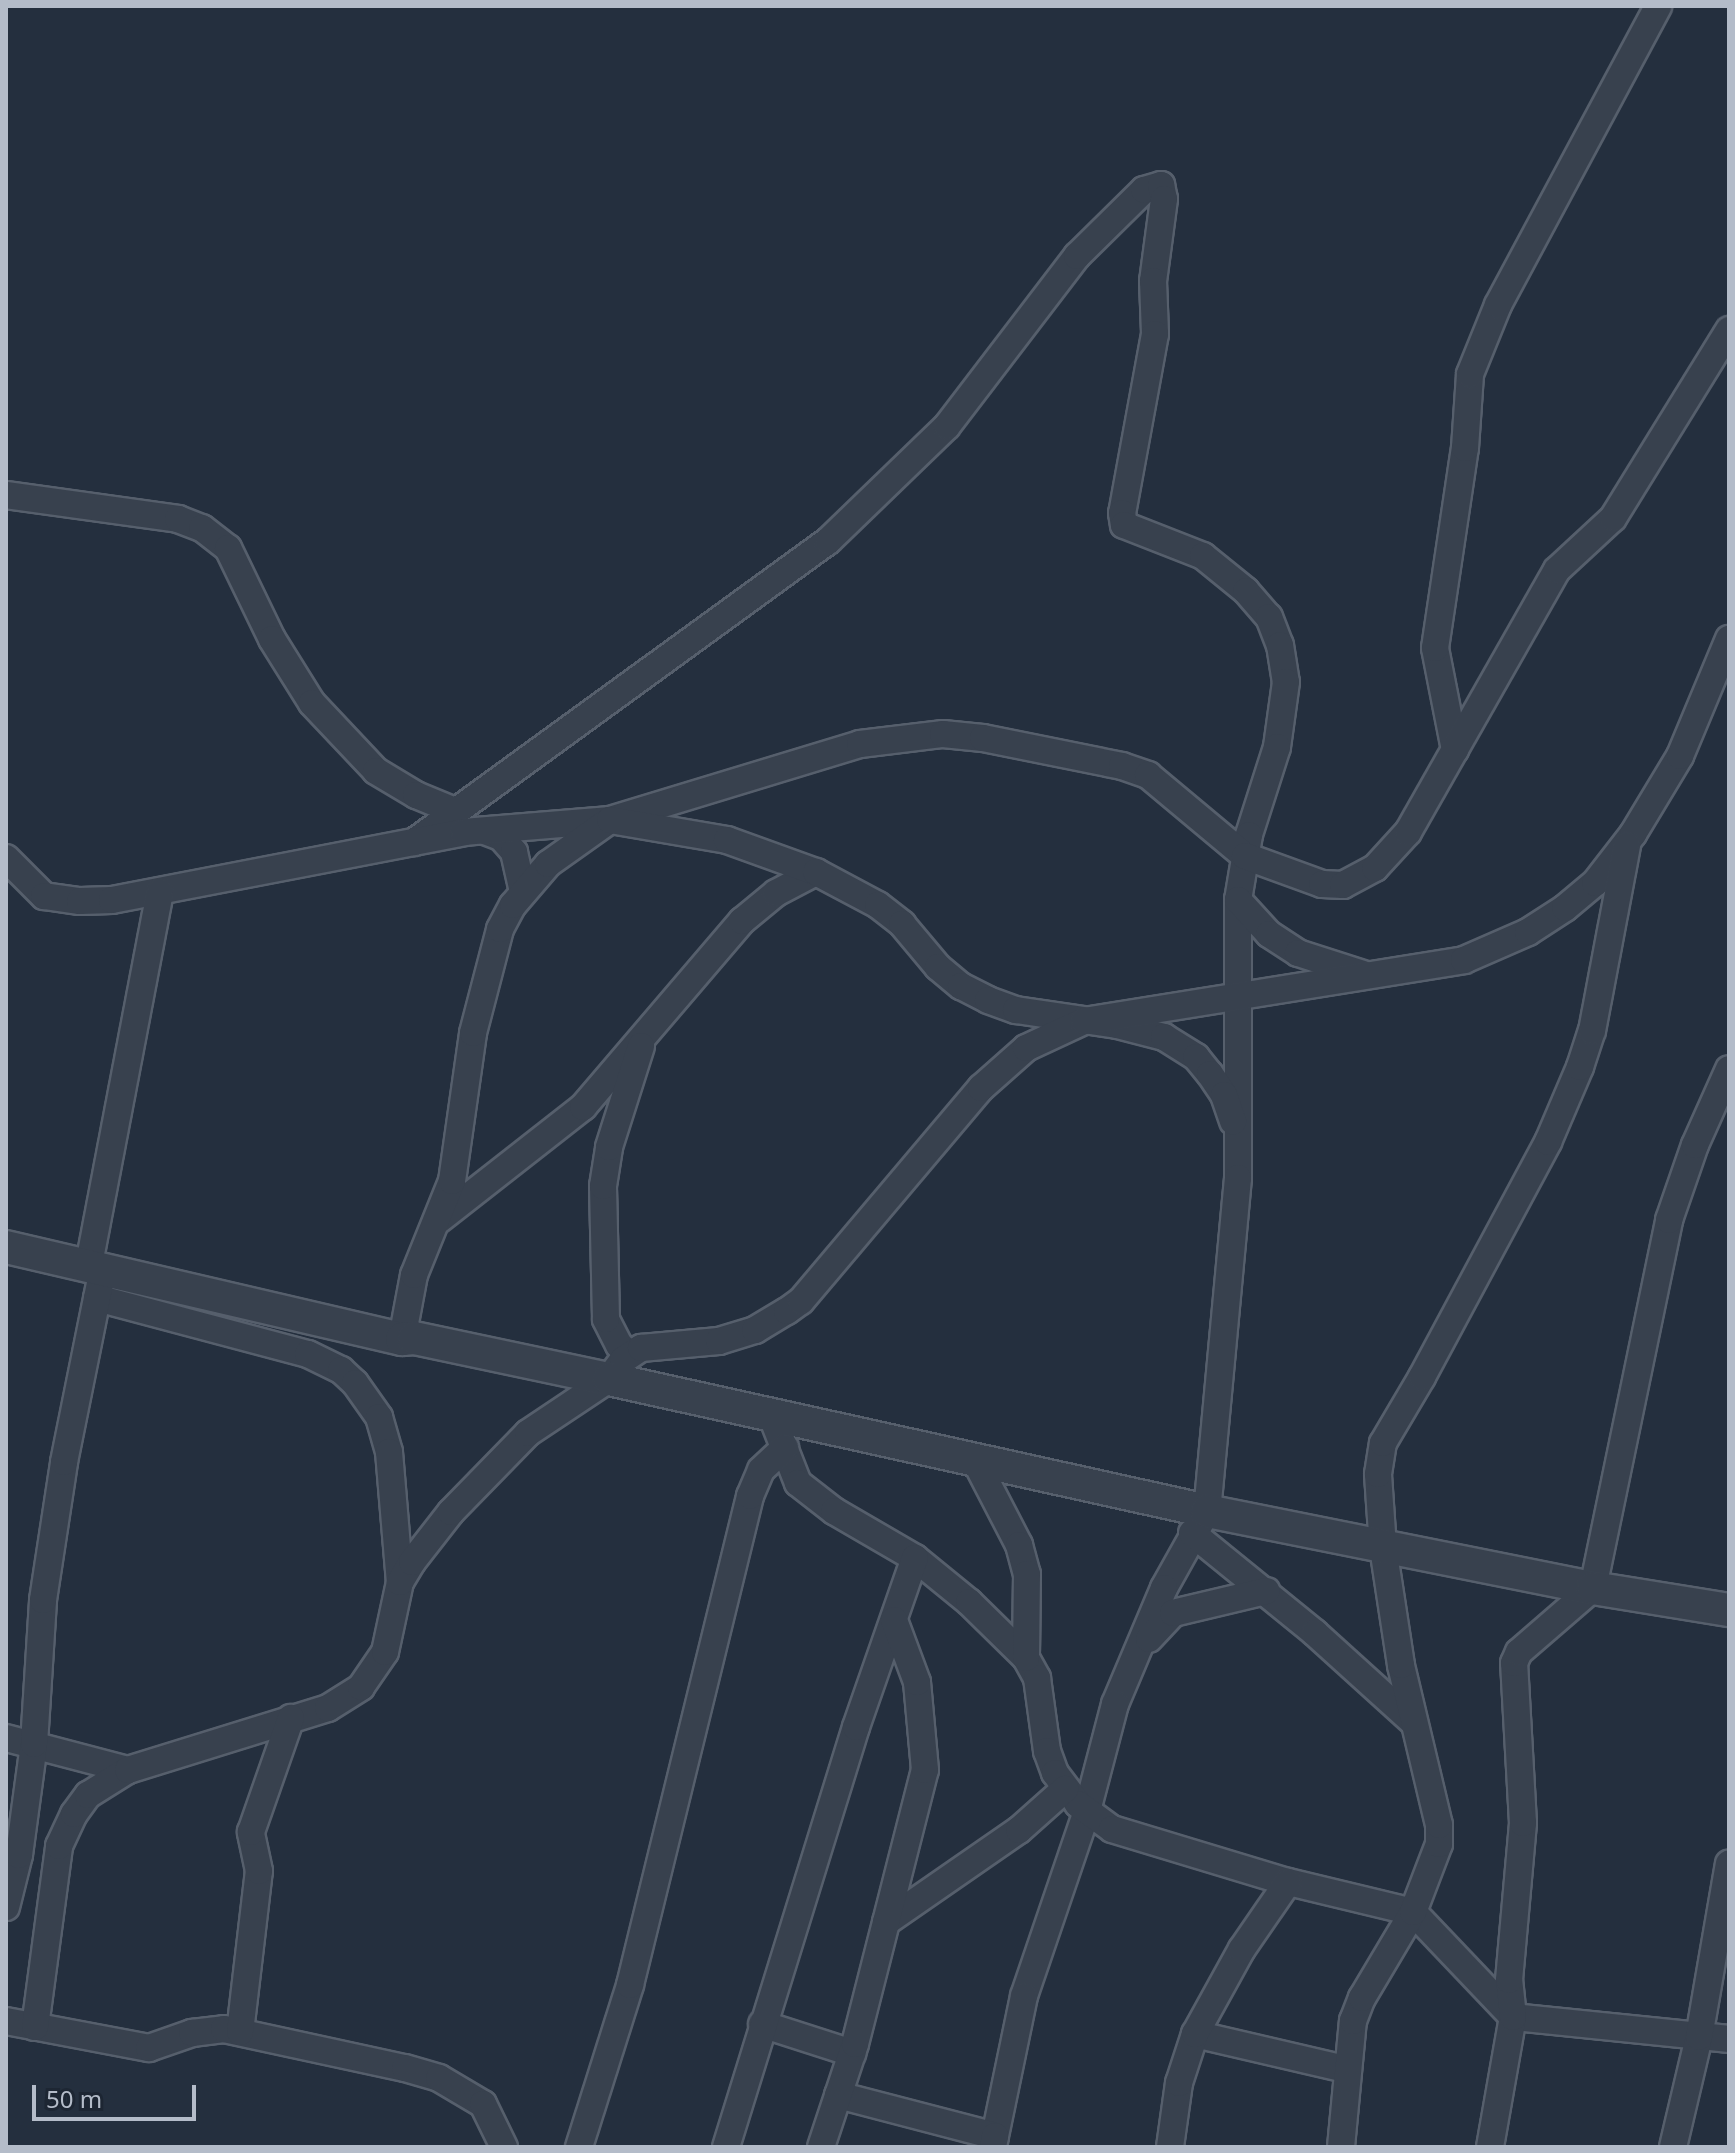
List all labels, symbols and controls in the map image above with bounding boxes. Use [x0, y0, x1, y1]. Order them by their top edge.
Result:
scale bar [36, 2069, 200, 2119]
text: 50 m [46, 2082, 102, 2115]

